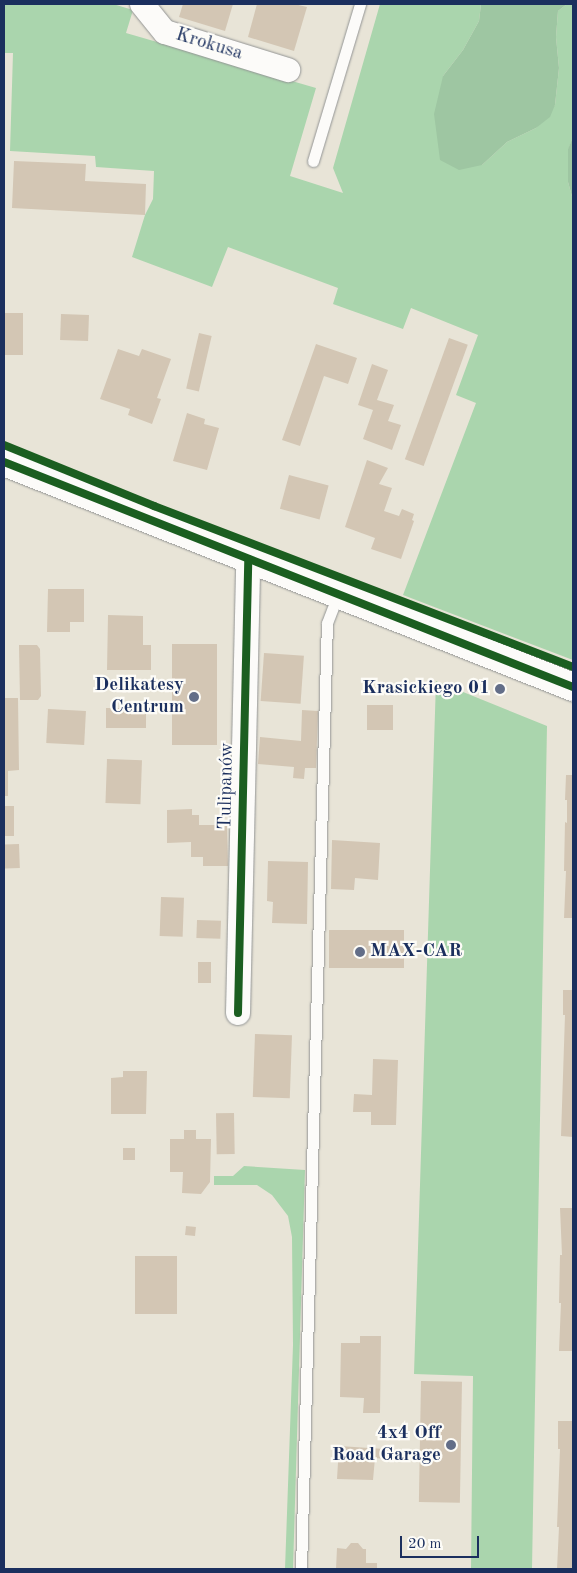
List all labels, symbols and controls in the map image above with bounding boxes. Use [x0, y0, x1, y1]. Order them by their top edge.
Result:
street label: Krokusa [173, 24, 245, 66]
place label: Delikatesy Centrum [94, 675, 184, 719]
place label: Krasickiego 01 [362, 678, 490, 700]
marker: Krasickiego 01 [494, 683, 506, 695]
marker: Delikatesy Centrum [188, 691, 200, 703]
street label: Tulipanów [215, 742, 239, 830]
place label: MAX-CAR [370, 941, 462, 963]
marker: MAX-CAR [354, 946, 366, 958]
place label: 4x4 Off Road Garage [332, 1423, 441, 1467]
marker: 4x4 Off Road Garage [445, 1439, 457, 1451]
scale bar [402, 1526, 481, 1558]
text: 20 m [408, 1537, 442, 1552]

